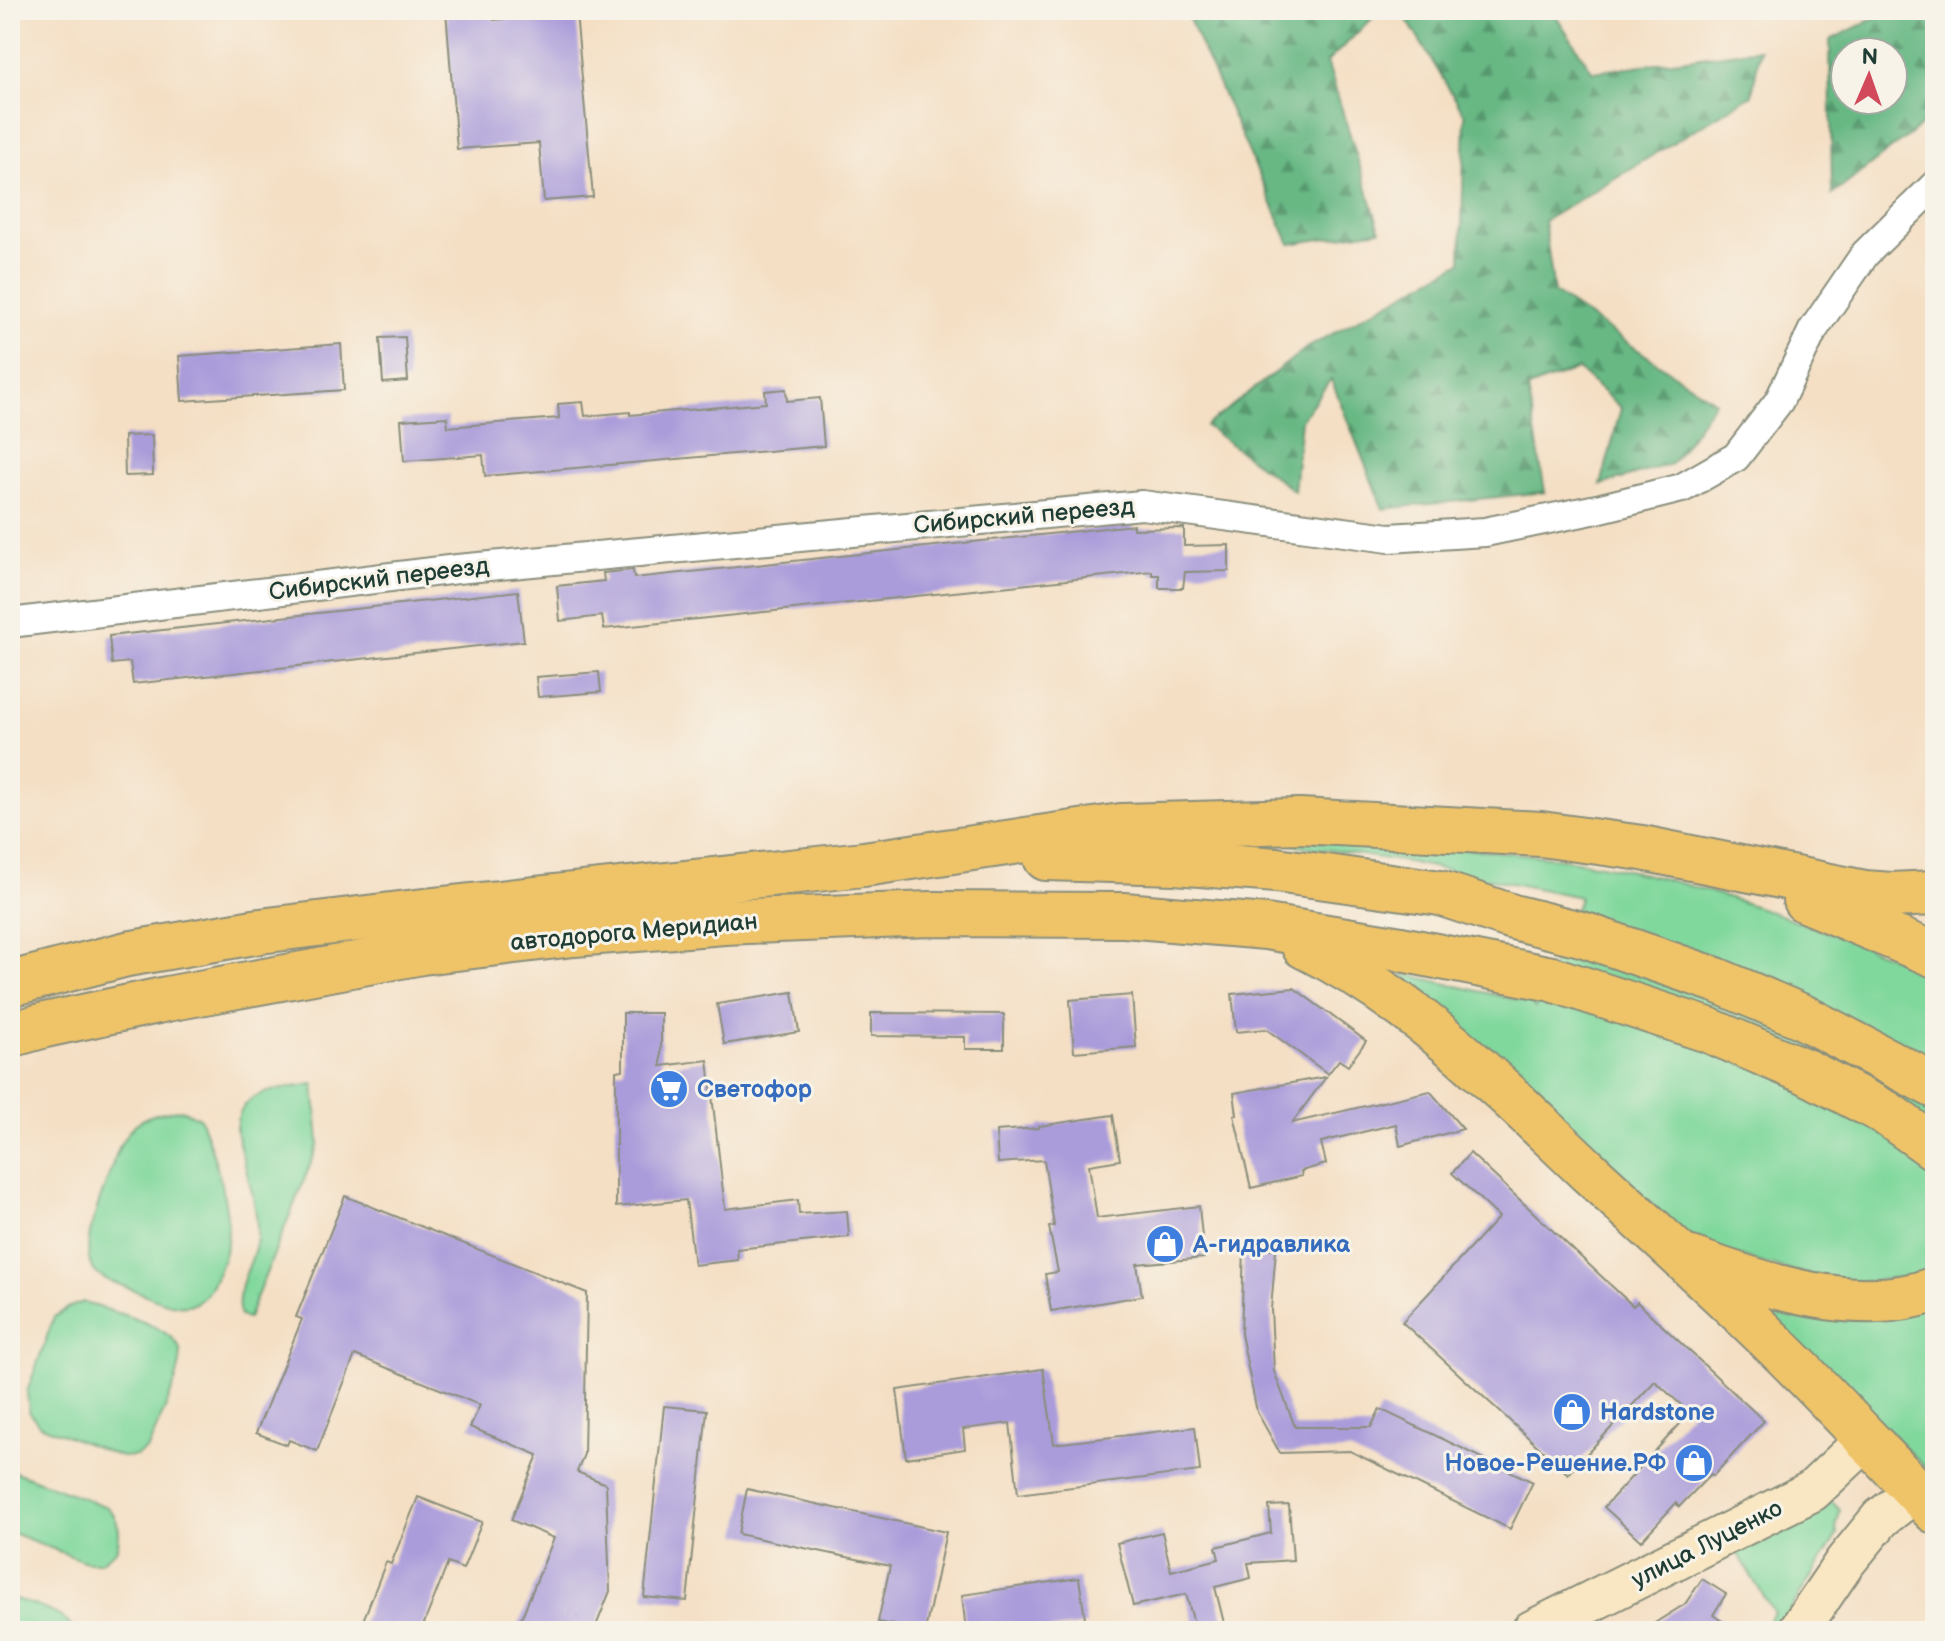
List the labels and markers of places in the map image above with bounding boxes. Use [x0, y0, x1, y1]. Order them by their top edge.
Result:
supermarket icon: Светофор [648, 1068, 690, 1110]
place label: Светофор [697, 1075, 812, 1104]
shop icon: А-гидравлика [1144, 1223, 1186, 1265]
place label: А-гидравлика [1192, 1230, 1351, 1259]
shop icon: Hardstone [1551, 1391, 1593, 1433]
place label: Hardstone [1600, 1398, 1715, 1427]
shop icon: Новое-Решение.РФ [1673, 1442, 1715, 1484]
place label: Новое-Решение.РФ [1445, 1449, 1667, 1478]

